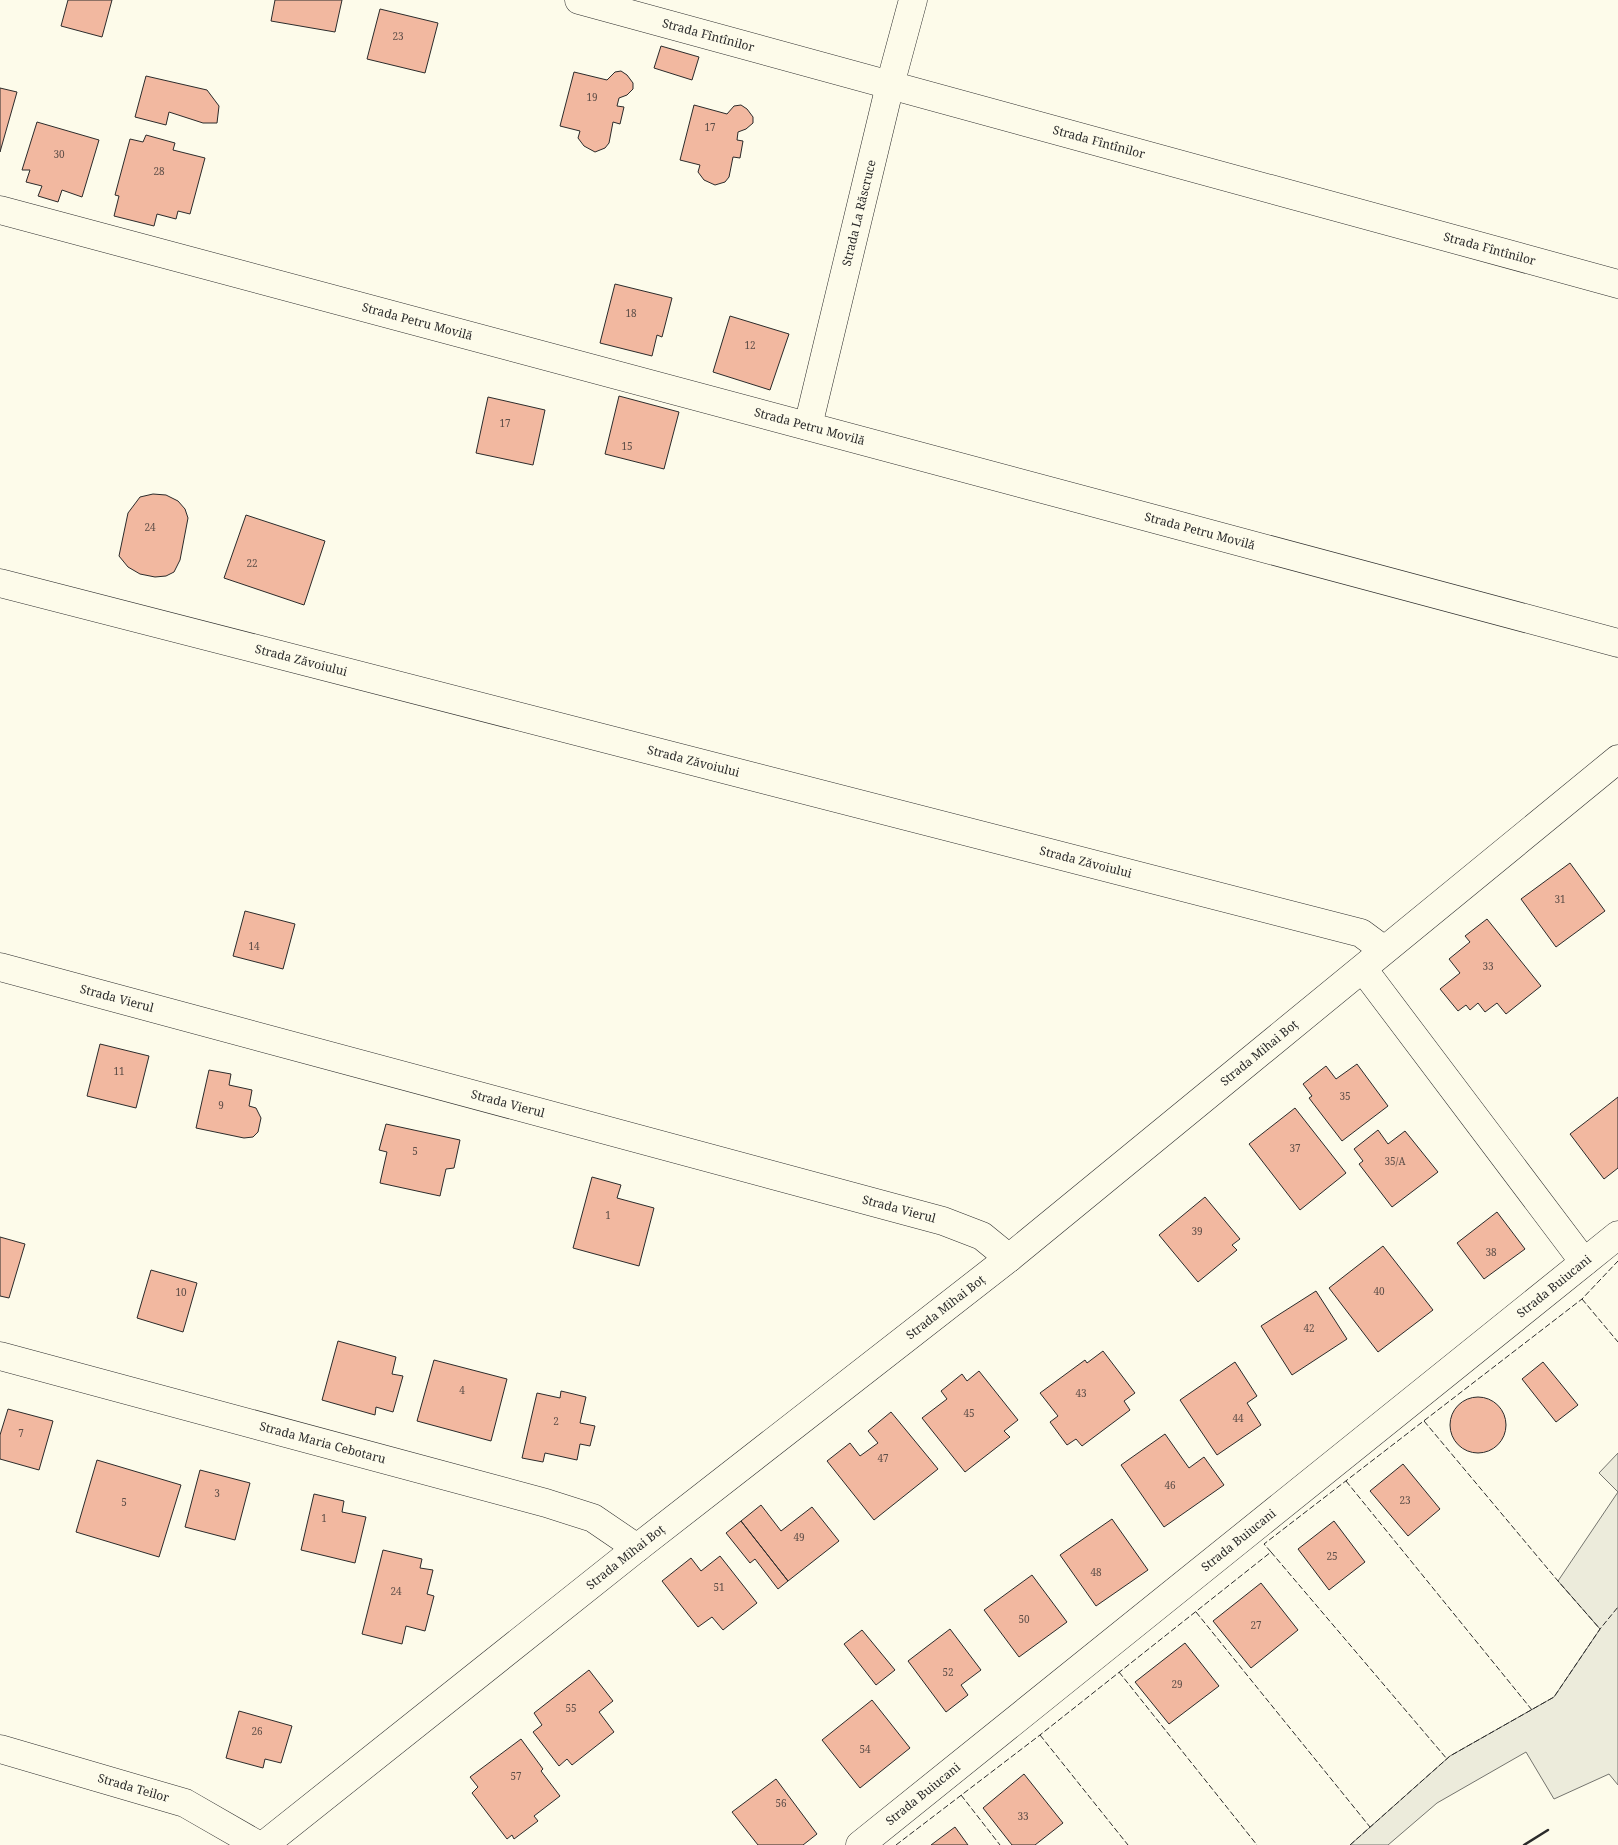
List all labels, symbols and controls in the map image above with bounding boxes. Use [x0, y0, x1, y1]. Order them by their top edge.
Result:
street label: Strada Fîntînilor [660, 14, 757, 56]
house number: 23 [392, 29, 404, 43]
house number: 19 [586, 90, 598, 104]
house number: 17 [704, 120, 716, 134]
street label: Strada Fîntînilor [1051, 121, 1147, 162]
house number: 30 [53, 147, 65, 161]
street label: Strada La Răscruce [838, 158, 880, 268]
house number: 28 [153, 164, 165, 178]
street label: Strada Fîntînilor [1442, 228, 1538, 269]
street label: Strada Petru Movilă [360, 298, 475, 344]
house number: 18 [625, 306, 637, 320]
house number: 12 [744, 338, 756, 352]
street label: Strada Petru Movilă [752, 403, 867, 449]
house number: 17 [499, 416, 511, 430]
house number: 15 [621, 439, 633, 453]
street label: Strada Petru Movilă [1143, 508, 1257, 554]
house number: 24 [144, 520, 156, 534]
house number: 22 [246, 556, 258, 570]
street label: Strada Zăvoiului [253, 640, 349, 680]
street label: Strada Zăvoiului [646, 741, 742, 781]
street label: Strada Zăvoiului [1038, 842, 1134, 882]
house number: 31 [1554, 892, 1566, 906]
house number: 14 [248, 939, 260, 953]
house number: 33 [1482, 959, 1494, 973]
street label: Strada Vierul [78, 980, 156, 1016]
street label: Strada Mihai Boț [1217, 1016, 1301, 1089]
house number: 11 [113, 1064, 125, 1078]
street label: Strada Vierul [469, 1085, 547, 1121]
house number: 35 [1339, 1089, 1351, 1103]
house number: 9 [218, 1098, 224, 1112]
house number: 37 [1289, 1141, 1301, 1155]
house number: 5 [412, 1144, 418, 1158]
house number: 35/A [1384, 1154, 1406, 1168]
street label: Strada Vierul [860, 1191, 938, 1227]
house number: 1 [605, 1208, 611, 1222]
house number: 39 [1191, 1224, 1203, 1238]
house number: 38 [1485, 1245, 1497, 1259]
street label: Strada Buiucani [1513, 1251, 1595, 1321]
street label: Strada Mihai Boț [902, 1271, 988, 1343]
house number: 40 [1373, 1284, 1385, 1298]
house number: 10 [175, 1285, 187, 1299]
house number: 42 [1303, 1321, 1315, 1335]
house number: 4 [459, 1383, 465, 1397]
house number: 43 [1075, 1386, 1087, 1400]
house number: 45 [963, 1406, 975, 1420]
house number: 44 [1232, 1411, 1244, 1425]
house number: 2 [553, 1414, 559, 1428]
street label: Strada Maria Cebotaru [258, 1417, 388, 1468]
house number: 7 [18, 1426, 24, 1440]
house number: 47 [877, 1451, 889, 1465]
house number: 46 [1164, 1478, 1176, 1492]
house number: 3 [214, 1486, 220, 1500]
house number: 23 [1399, 1493, 1411, 1507]
house number: 5 [121, 1495, 127, 1509]
street label: Strada Buiucani [1197, 1505, 1279, 1575]
house number: 1 [321, 1511, 327, 1525]
street label: Strada Mihai Boț [582, 1521, 668, 1593]
house number: 49 [793, 1530, 805, 1544]
house number: 25 [1326, 1549, 1338, 1563]
house number: 48 [1090, 1565, 1102, 1579]
house number: 51 [713, 1580, 725, 1594]
house number: 24 [390, 1584, 402, 1598]
house number: 50 [1018, 1612, 1030, 1626]
house number: 27 [1250, 1618, 1262, 1632]
house number: 52 [942, 1665, 954, 1679]
house number: 29 [1171, 1677, 1183, 1691]
house number: 55 [565, 1701, 577, 1715]
house number: 26 [251, 1724, 263, 1738]
house number: 54 [859, 1742, 871, 1756]
street label: Strada Buiucani [882, 1758, 964, 1829]
street label: Strada Teilor [96, 1769, 172, 1806]
house number: 57 [510, 1769, 522, 1783]
house number: 56 [775, 1796, 787, 1810]
house number: 33 [1017, 1809, 1029, 1823]

